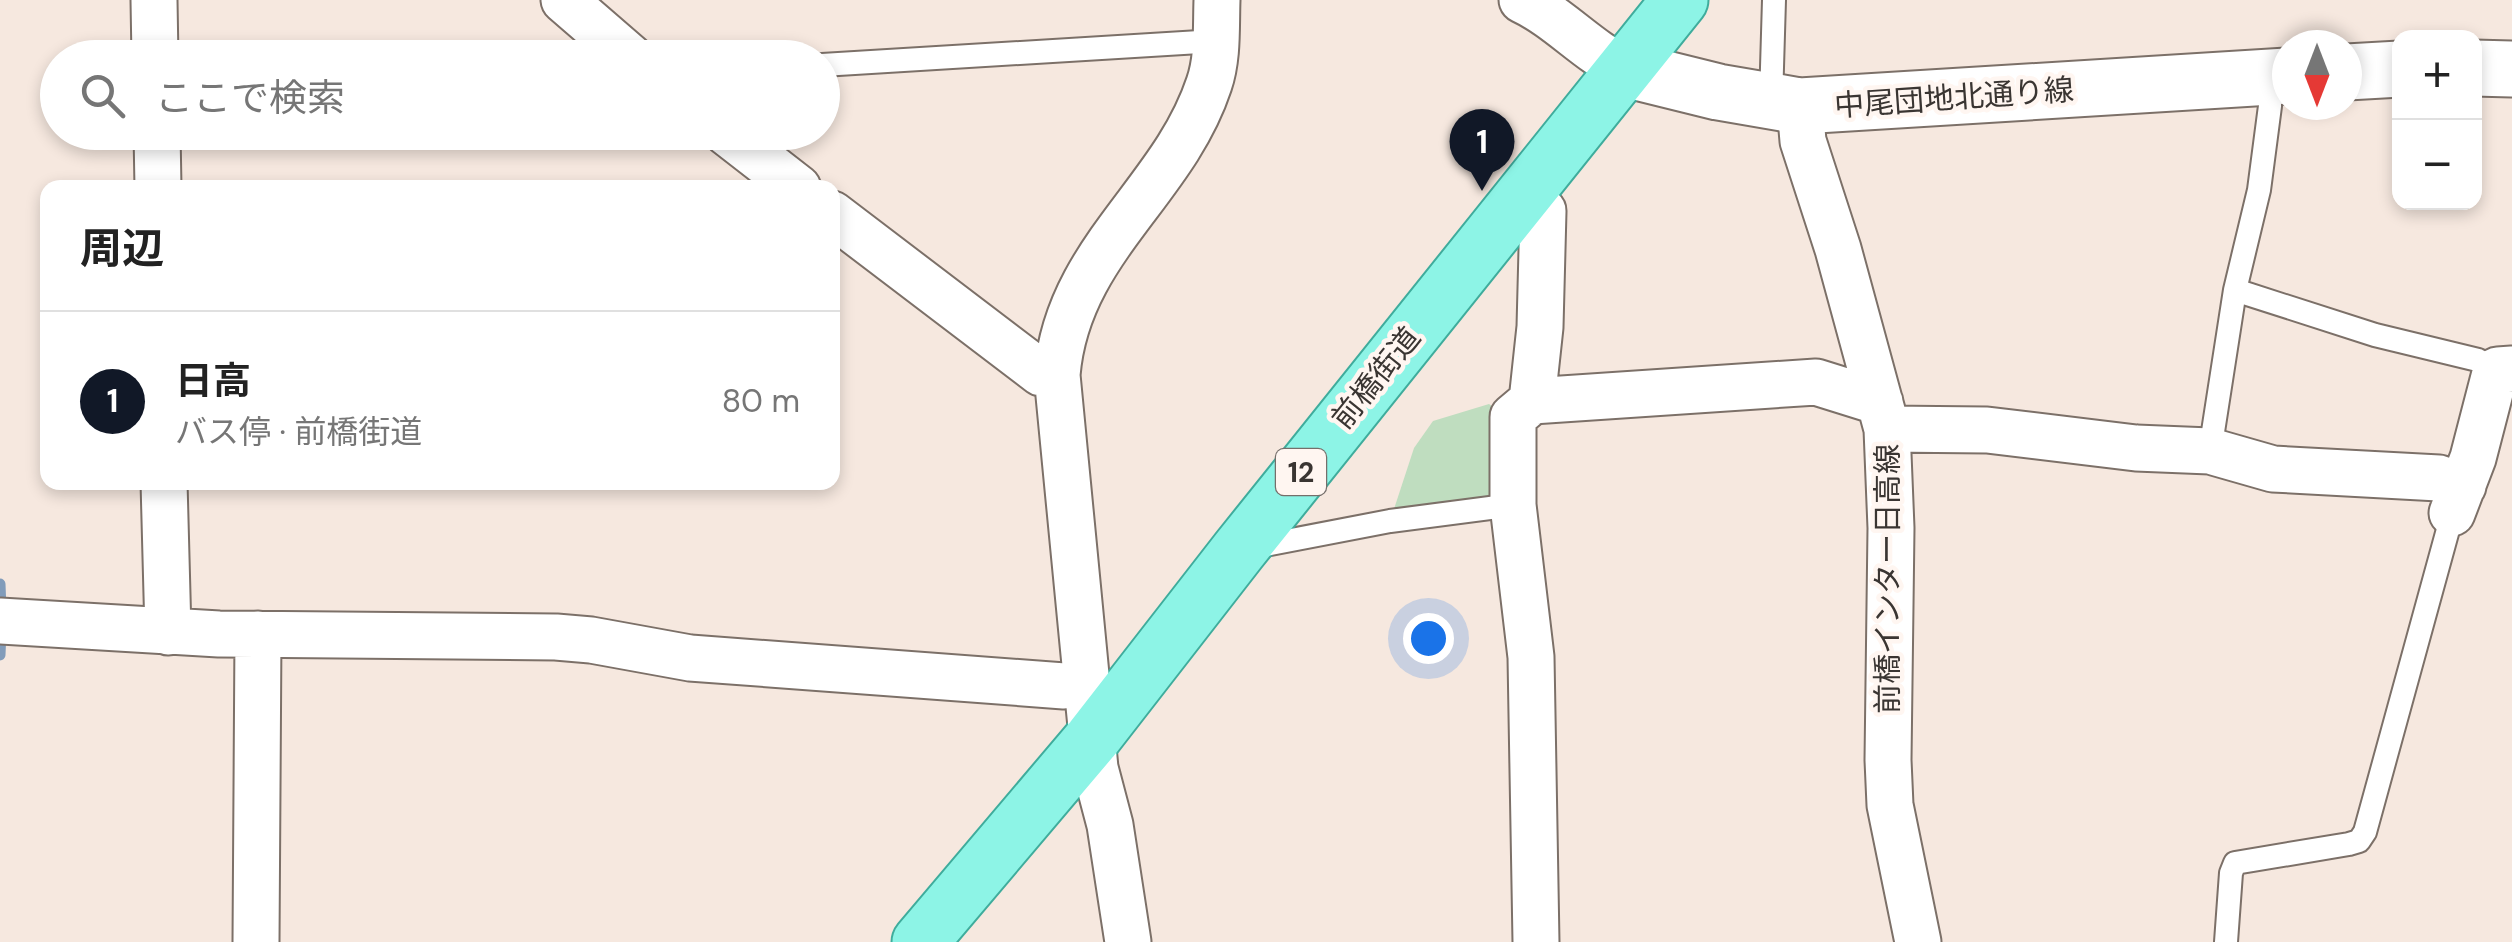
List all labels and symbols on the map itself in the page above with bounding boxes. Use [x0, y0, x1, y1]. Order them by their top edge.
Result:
north arrow [2272, 30, 2362, 120]
street label: 中尾団地北通り線 [1833, 70, 2075, 125]
pin: 1 [1450, 109, 1514, 191]
street label: 前橋街道 [1323, 319, 1429, 437]
street label: 前橋インター日高線 [1868, 444, 1907, 714]
road number: 12 [1276, 449, 1326, 495]
your location [1403, 613, 1454, 664]

